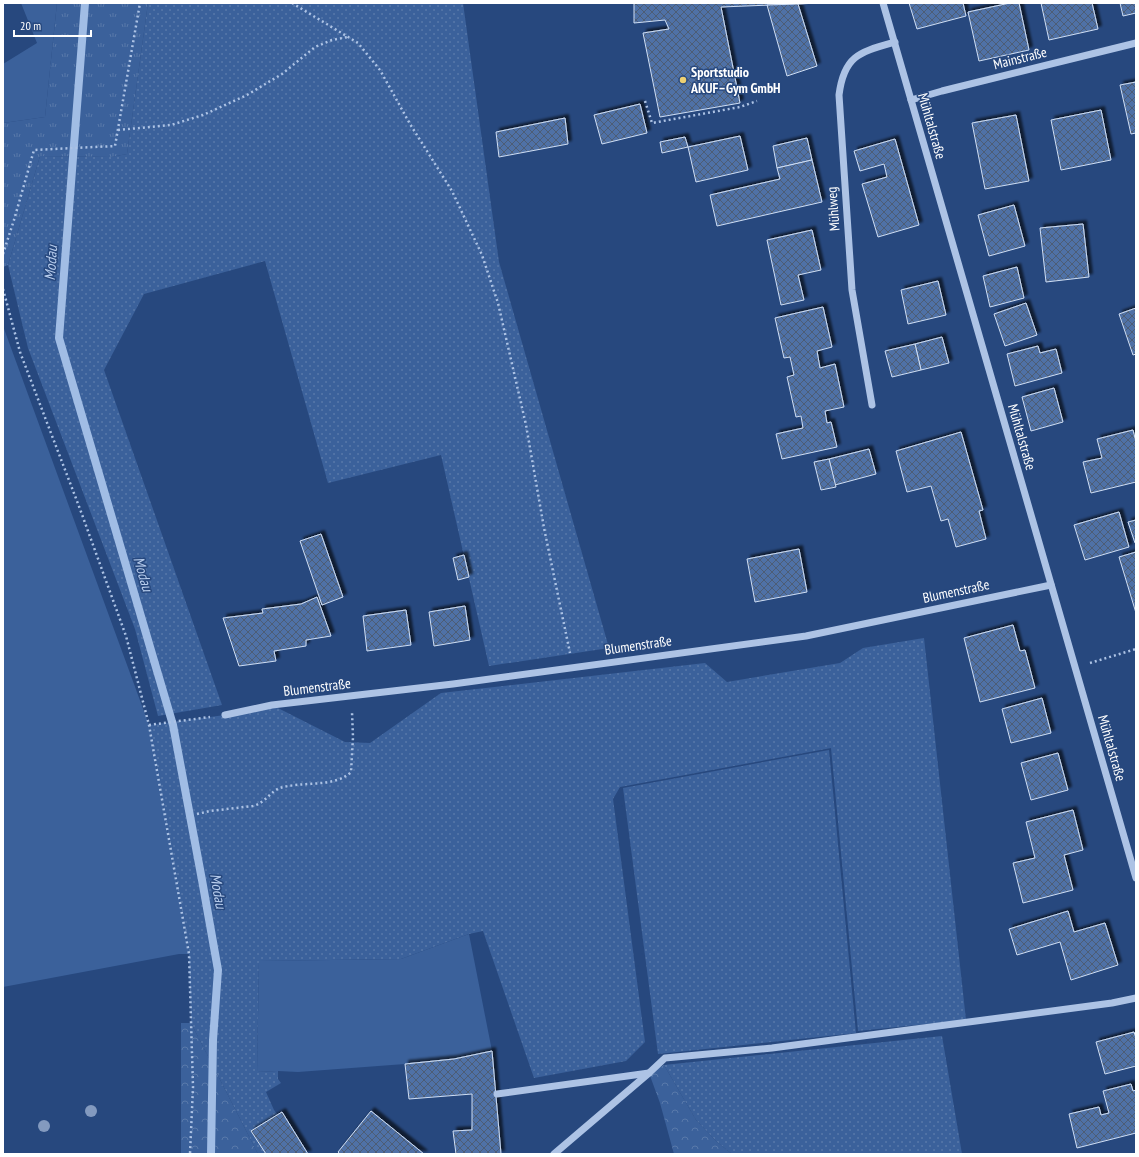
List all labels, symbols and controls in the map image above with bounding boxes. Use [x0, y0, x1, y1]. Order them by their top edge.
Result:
scale bar [14, 12, 91, 38]
text: 20 m [20, 18, 41, 33]
street label: Mainstraße [991, 43, 1049, 73]
place label: Sportstudio AKUF–Gym GmbH [690, 63, 781, 97]
marker: Sportstudio AKUF–Gym GmbH [678, 75, 688, 85]
street label: Mühltalstraße [914, 91, 950, 161]
street label: Mühlweg [822, 186, 844, 232]
water label: Modau [40, 243, 61, 281]
street label: Mühltalstraße [1004, 402, 1040, 472]
water label: Modau [130, 554, 158, 595]
street label: Blumenstraße [921, 575, 991, 607]
street label: Blumenstraße [603, 631, 673, 659]
street label: Blumenstraße [282, 674, 352, 700]
street label: Mühltalstraße [1094, 713, 1130, 783]
water label: Modau [206, 872, 231, 911]

